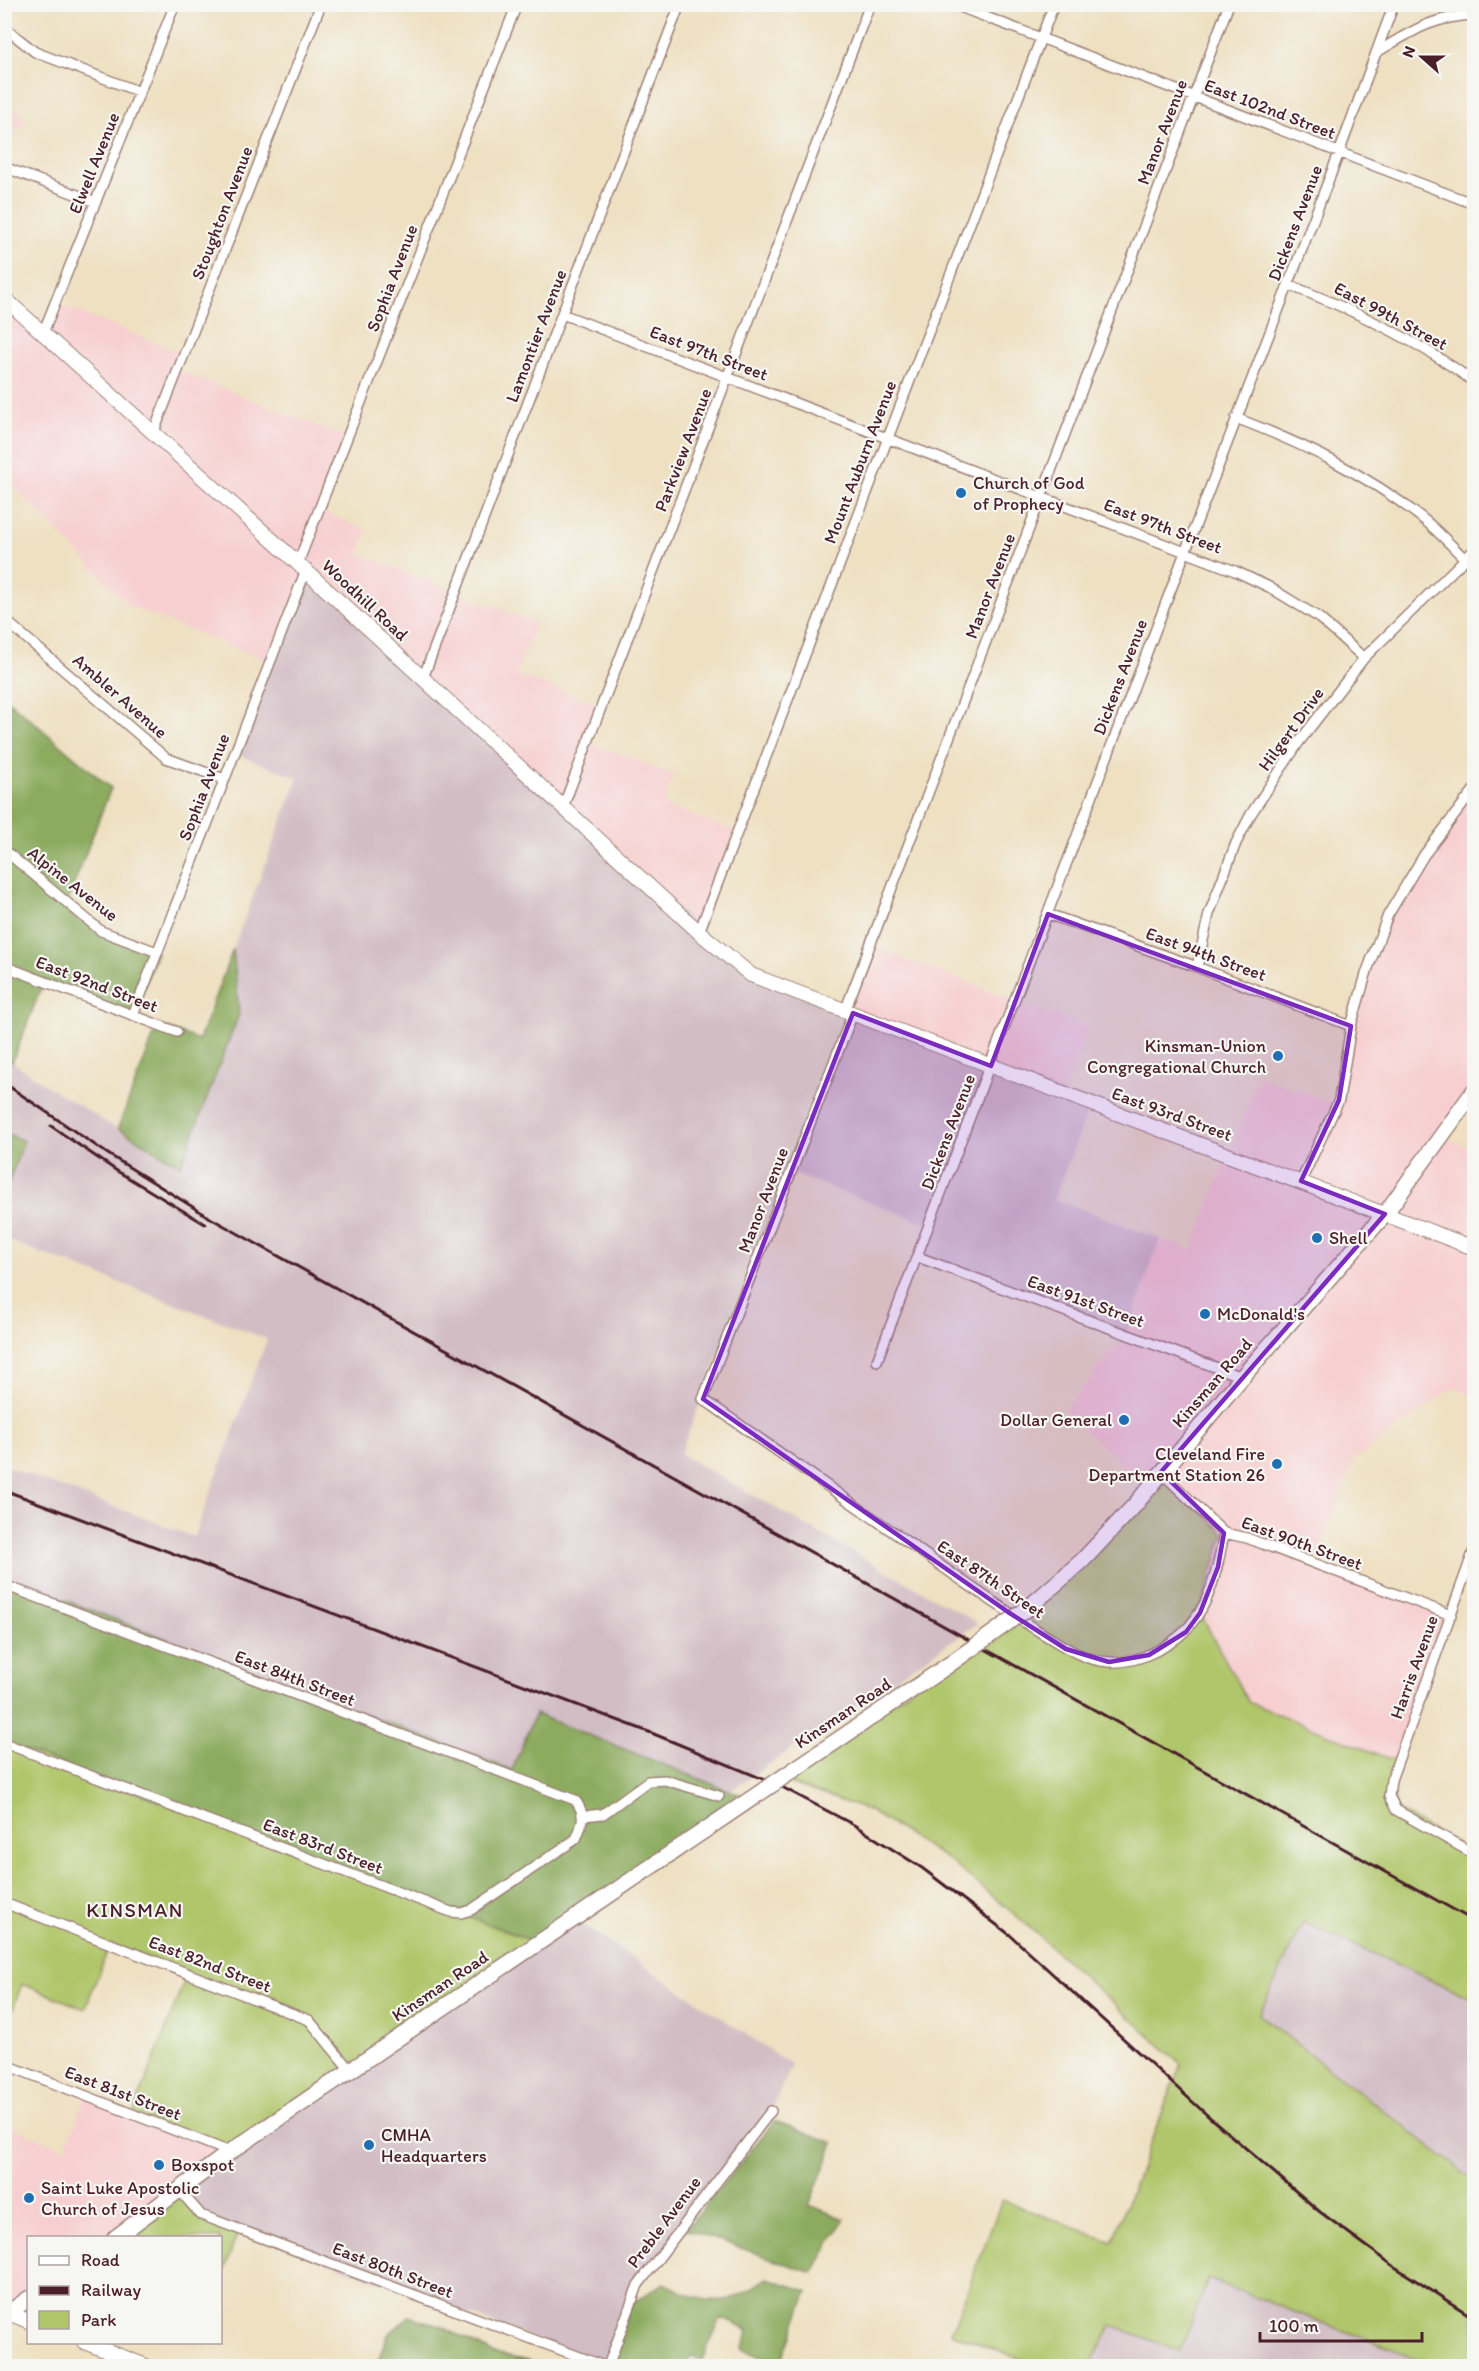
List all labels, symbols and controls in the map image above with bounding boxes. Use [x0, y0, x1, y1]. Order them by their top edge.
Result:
north arrow [1392, 27, 1452, 87]
text: N [1398, 43, 1419, 60]
street label: East 102nd Street [1201, 74, 1339, 144]
street label: Manor Avenue [1132, 76, 1192, 188]
street label: Elwell Avenue [64, 109, 124, 217]
street label: Stoughton Avenue [186, 143, 258, 283]
street label: Dickens Avenue [1263, 162, 1327, 284]
street label: Sophia Avenue [361, 221, 423, 335]
street label: Lamontier Avenue [501, 266, 571, 406]
street label: East 99th Street [1330, 277, 1452, 355]
street label: East 97th Street [647, 320, 771, 386]
street label: Mount Auburn Avenue [819, 377, 901, 547]
street label: Parkview Avenue [649, 385, 717, 515]
place label: Church of God of Prophecy [973, 472, 1085, 515]
marker: Church of God of Prophecy [954, 486, 968, 500]
street label: East 97th Street [1101, 493, 1225, 559]
street label: Manor Avenue [960, 530, 1020, 642]
street label: Woodhill Road [317, 555, 413, 646]
street label: Dickens Avenue [1088, 616, 1152, 738]
street label: Ambler Avenue [68, 649, 172, 743]
street label: Hilgert Drive [1253, 683, 1329, 775]
street label: Sophia Avenue [173, 730, 235, 844]
street label: Alpine Avenue [23, 842, 123, 926]
street label: East 94th Street [1143, 922, 1270, 986]
street label: East 92nd Street [33, 951, 161, 1017]
place label: Kinsman-Union Congregational Church [1087, 1035, 1266, 1078]
marker: Kinsman-Union Congregational Church [1271, 1049, 1285, 1063]
street label: Dickens Avenue [916, 1071, 980, 1193]
street label: East 93rd Street [1109, 1082, 1235, 1146]
street label: Manor Avenue [733, 1144, 793, 1256]
place label: Shell [1329, 1227, 1368, 1249]
marker: Shell [1310, 1231, 1324, 1245]
street label: East 91st Street [1025, 1270, 1148, 1332]
place label: McDonald's [1217, 1303, 1305, 1325]
marker: McDonald's [1198, 1307, 1212, 1321]
street label: Kinsman Road [1167, 1333, 1257, 1432]
place label: Dollar General [1000, 1409, 1112, 1431]
marker: Dollar General [1117, 1413, 1131, 1427]
place label: Cleveland Fire Department Station 26 [1088, 1443, 1265, 1486]
marker: Cleveland Fire Department Station 26 [1270, 1457, 1284, 1471]
street label: East 90th Street [1239, 1511, 1366, 1575]
street label: East 87th Street [933, 1535, 1049, 1623]
street label: Harris Avenue [1385, 1612, 1443, 1722]
street label: East 84th Street [232, 1645, 359, 1711]
street label: Kinsman Road [791, 1672, 896, 1753]
street label: East 83rd Street [260, 1813, 386, 1879]
district label: KINSMAN [86, 1898, 184, 1922]
street label: East 82nd Street [146, 1931, 275, 1998]
street label: Kinsman Road [388, 1945, 493, 2026]
street label: East 81st Street [62, 2061, 185, 2125]
place label: CMHA Headquarters [381, 2124, 487, 2167]
marker: CMHA Headquarters [362, 2138, 376, 2152]
place label: Boxspot [171, 2154, 234, 2176]
marker: Boxspot [152, 2158, 166, 2172]
street label: Preble Avenue [622, 2172, 706, 2272]
place label: Saint Luke Apostolic Church of Jesus [41, 2177, 199, 2220]
marker: Saint Luke Apostolic Church of Jesus [22, 2191, 36, 2205]
legend [27, 2236, 222, 2344]
street label: East 80th Street [330, 2237, 457, 2303]
text: Road [81, 2249, 120, 2271]
text: Railway [81, 2279, 142, 2301]
scale bar [1260, 2305, 1422, 2343]
text: Park [81, 2309, 116, 2331]
text: 100 m [1269, 2315, 1319, 2337]

